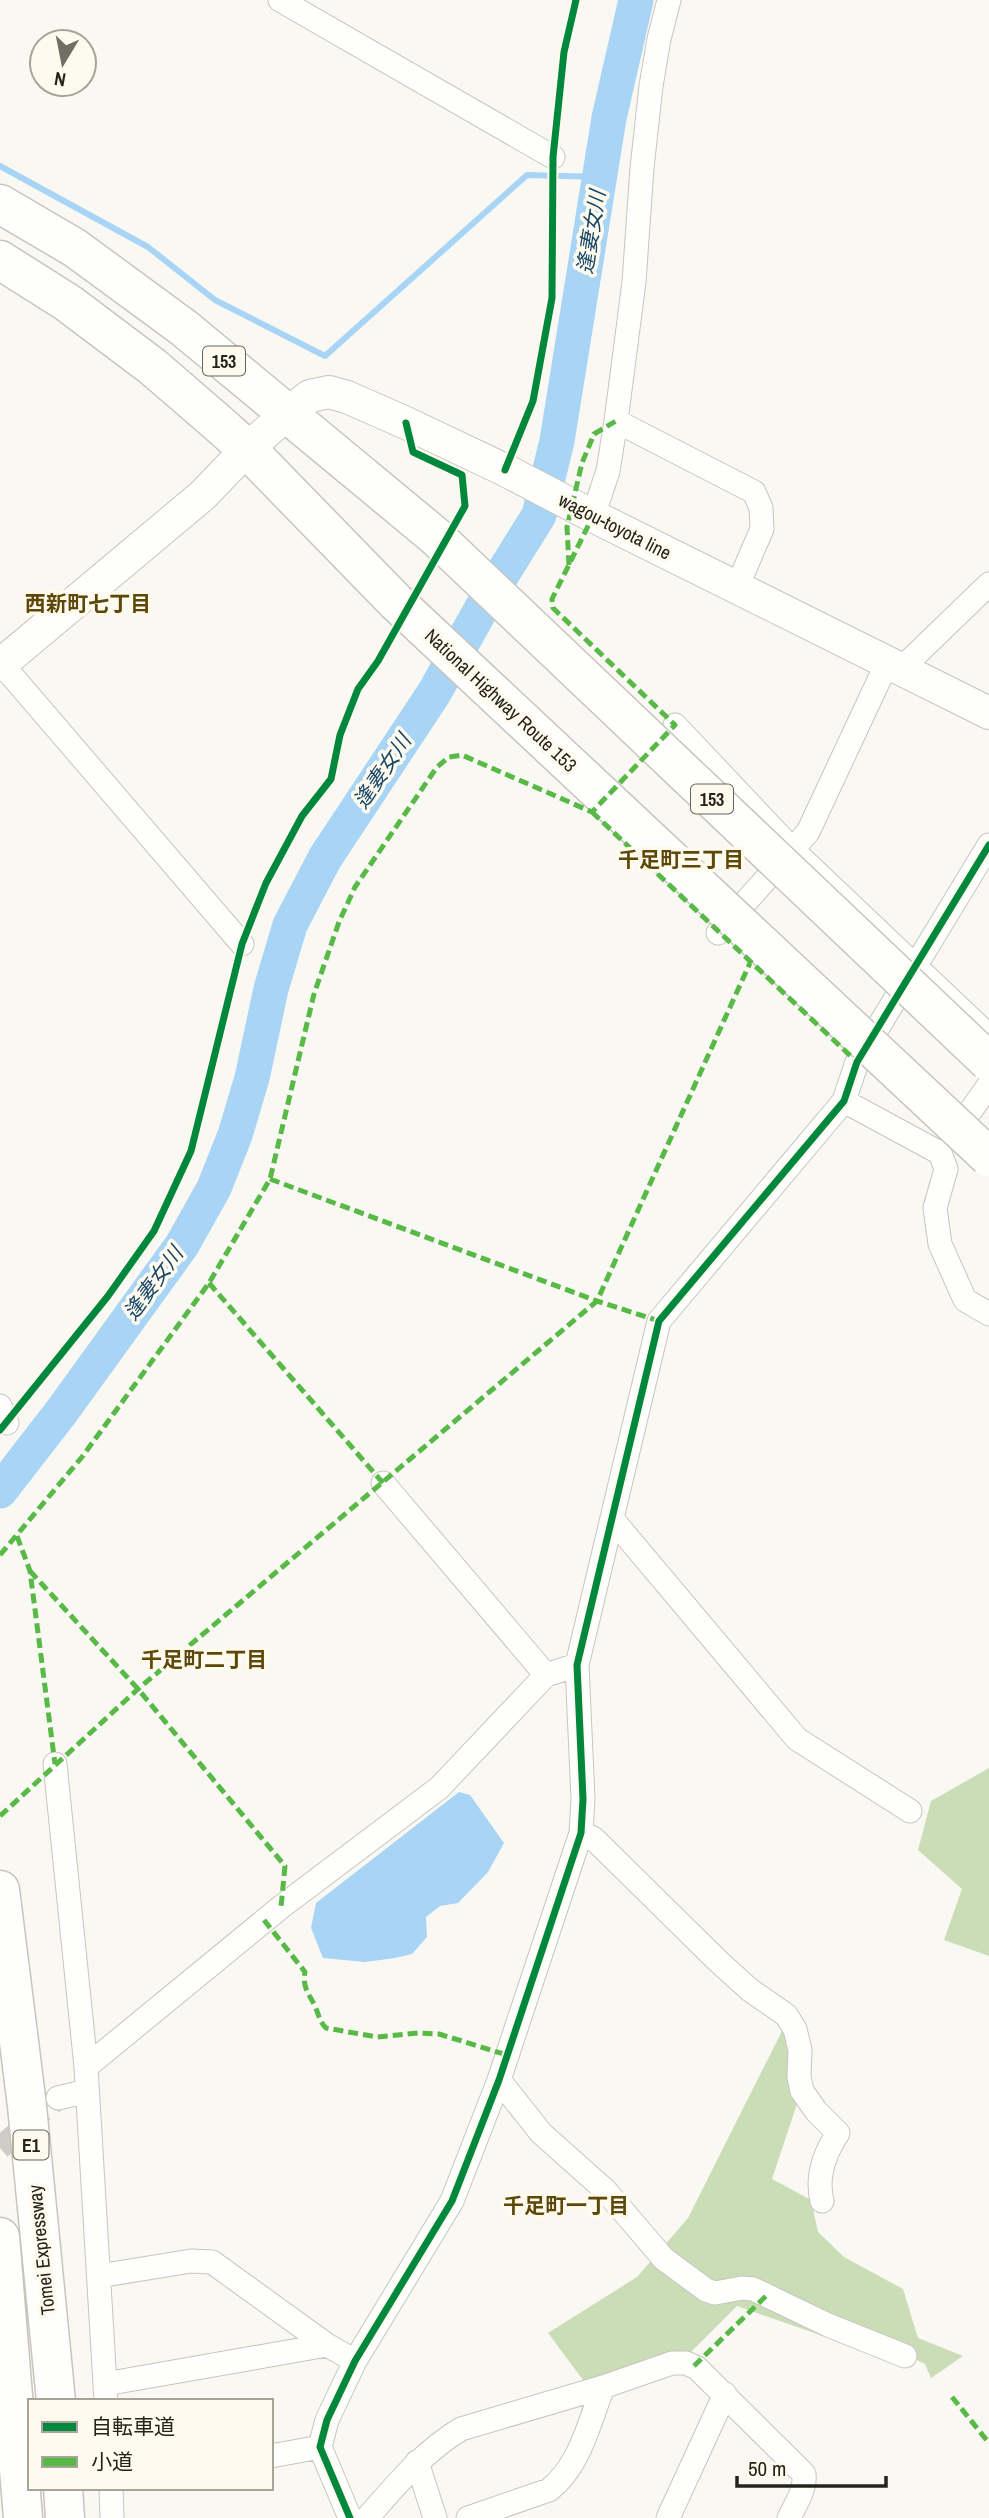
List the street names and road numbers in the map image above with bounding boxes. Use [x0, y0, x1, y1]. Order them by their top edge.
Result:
road number: 153 [203, 346, 245, 376]
street label: wagou-toyota line [554, 486, 676, 566]
street label: National Highway Route 153 [419, 623, 583, 777]
road number: 153 [691, 784, 733, 814]
road number: E1 [14, 2130, 48, 2160]
street label: Tomei Expressway [21, 2183, 61, 2316]

